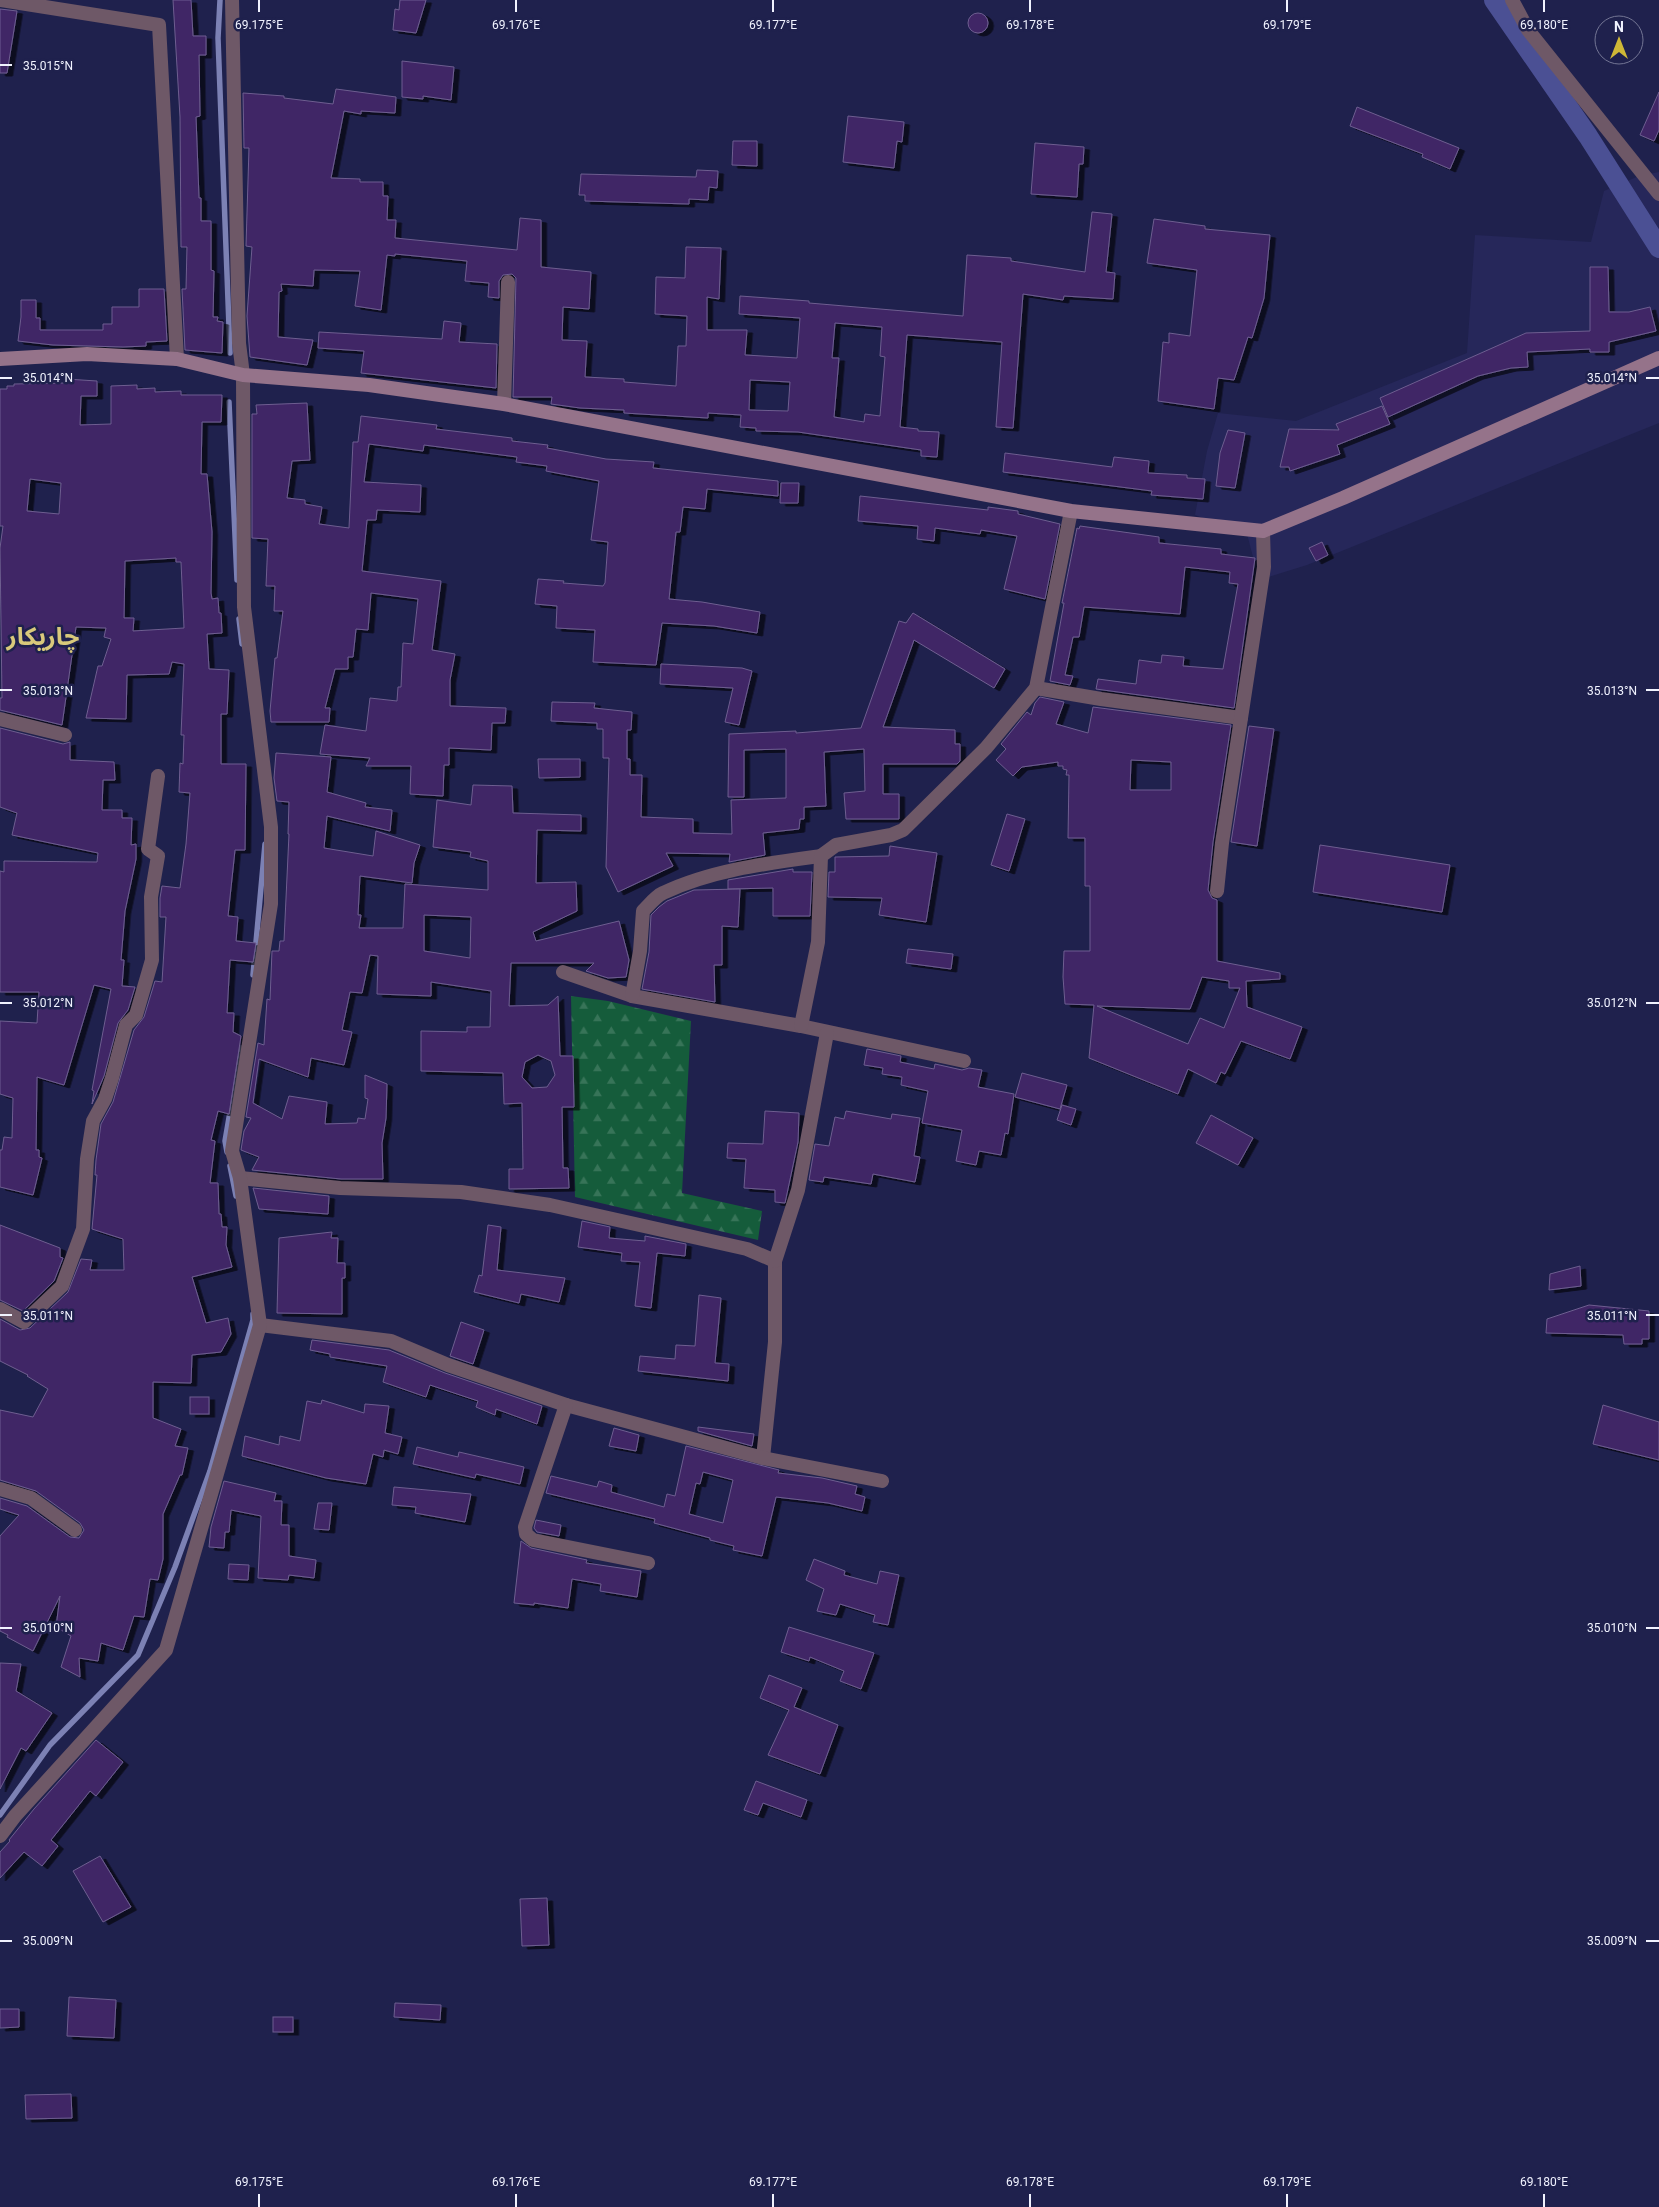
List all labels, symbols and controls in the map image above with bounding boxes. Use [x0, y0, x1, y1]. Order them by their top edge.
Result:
north arrow [1594, 15, 1644, 65]
text: 69.175°E [235, 18, 283, 32]
text: 69.176°E [492, 18, 540, 32]
text: 69.177°E [749, 18, 797, 32]
text: 69.178°E [1006, 18, 1054, 32]
text: 69.179°E [1263, 18, 1311, 32]
text: 69.180°E [1520, 18, 1568, 32]
text: N [1614, 19, 1624, 35]
text: 35.015°N [23, 59, 73, 73]
text: 35.014°N [23, 371, 73, 385]
text: 35.014°N [1587, 371, 1637, 385]
district label: چاریکار [5, 622, 80, 653]
text: 35.013°N [23, 684, 73, 698]
text: 35.013°N [1587, 684, 1637, 698]
text: 35.012°N [23, 996, 73, 1010]
text: 35.012°N [1587, 996, 1637, 1010]
text: 35.011°N [23, 1309, 73, 1323]
text: 35.011°N [1587, 1309, 1637, 1323]
text: 35.010°N [23, 1621, 73, 1635]
text: 35.010°N [1587, 1621, 1637, 1635]
text: 35.009°N [23, 1934, 73, 1948]
text: 35.009°N [1587, 1934, 1637, 1948]
text: 69.175°E [235, 2175, 283, 2189]
text: 69.176°E [492, 2175, 540, 2189]
text: 69.177°E [749, 2175, 797, 2189]
text: 69.178°E [1006, 2175, 1054, 2189]
text: 69.179°E [1263, 2175, 1311, 2189]
text: 69.180°E [1520, 2175, 1568, 2189]

